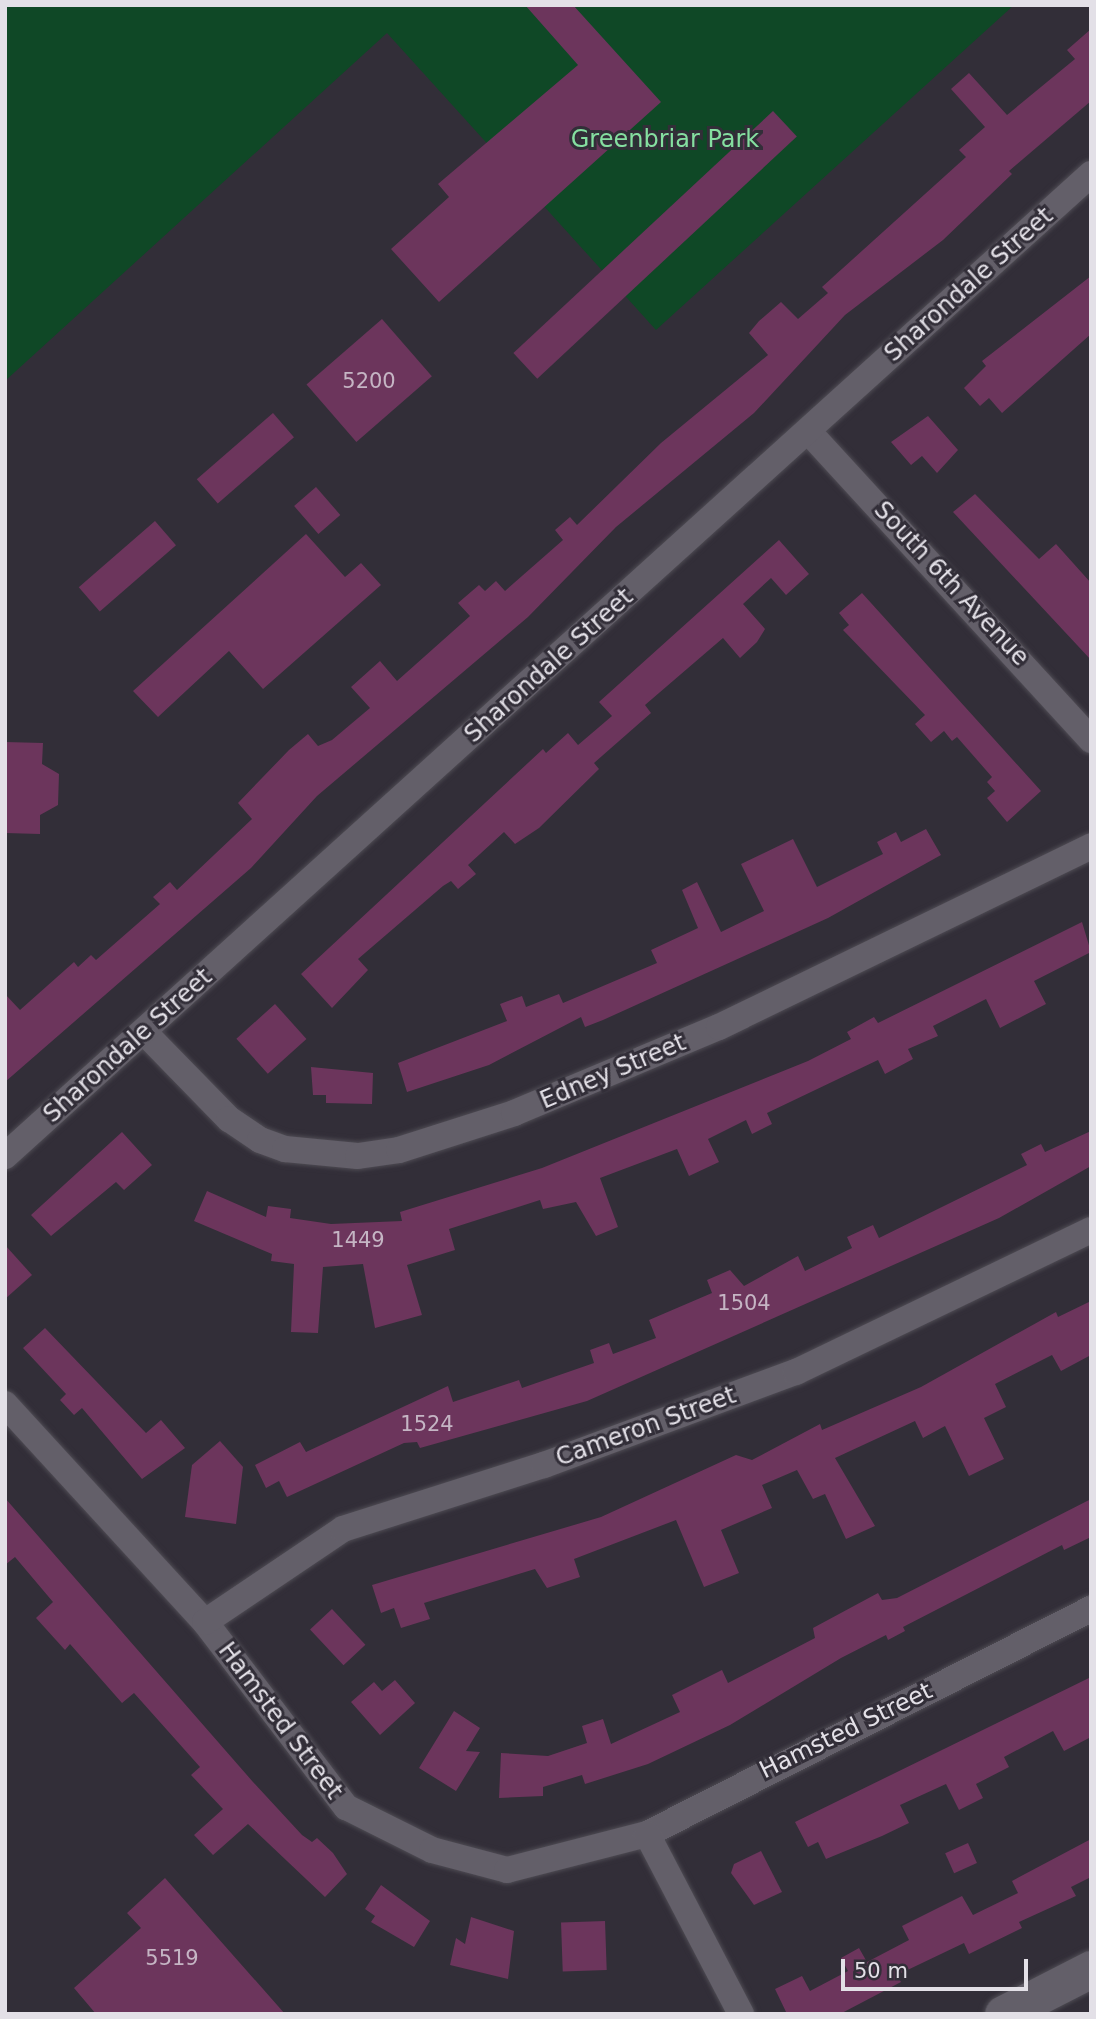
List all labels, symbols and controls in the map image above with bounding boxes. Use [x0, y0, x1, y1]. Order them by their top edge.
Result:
park label: Greenbriar Park [571, 126, 759, 154]
street label: Sharondale Street [879, 202, 1059, 368]
house number: 5200 [342, 368, 396, 394]
street label: South 6th Avenue [867, 496, 1035, 672]
street label: Sharondale Street [459, 583, 639, 749]
street label: Sharondale Street [38, 963, 218, 1129]
street label: Edney Street [536, 1028, 690, 1116]
house number: 1449 [331, 1227, 385, 1253]
house number: 1504 [717, 1290, 771, 1316]
street label: Cameron Street [552, 1381, 740, 1473]
house number: 1524 [400, 1411, 454, 1437]
street label: Hamsted Street [212, 1637, 348, 1805]
street label: Hamsted Street [755, 1677, 937, 1785]
house number: 5519 [145, 1945, 199, 1971]
scale bar [844, 1946, 1031, 1990]
text: 50 m [854, 1959, 908, 1983]

